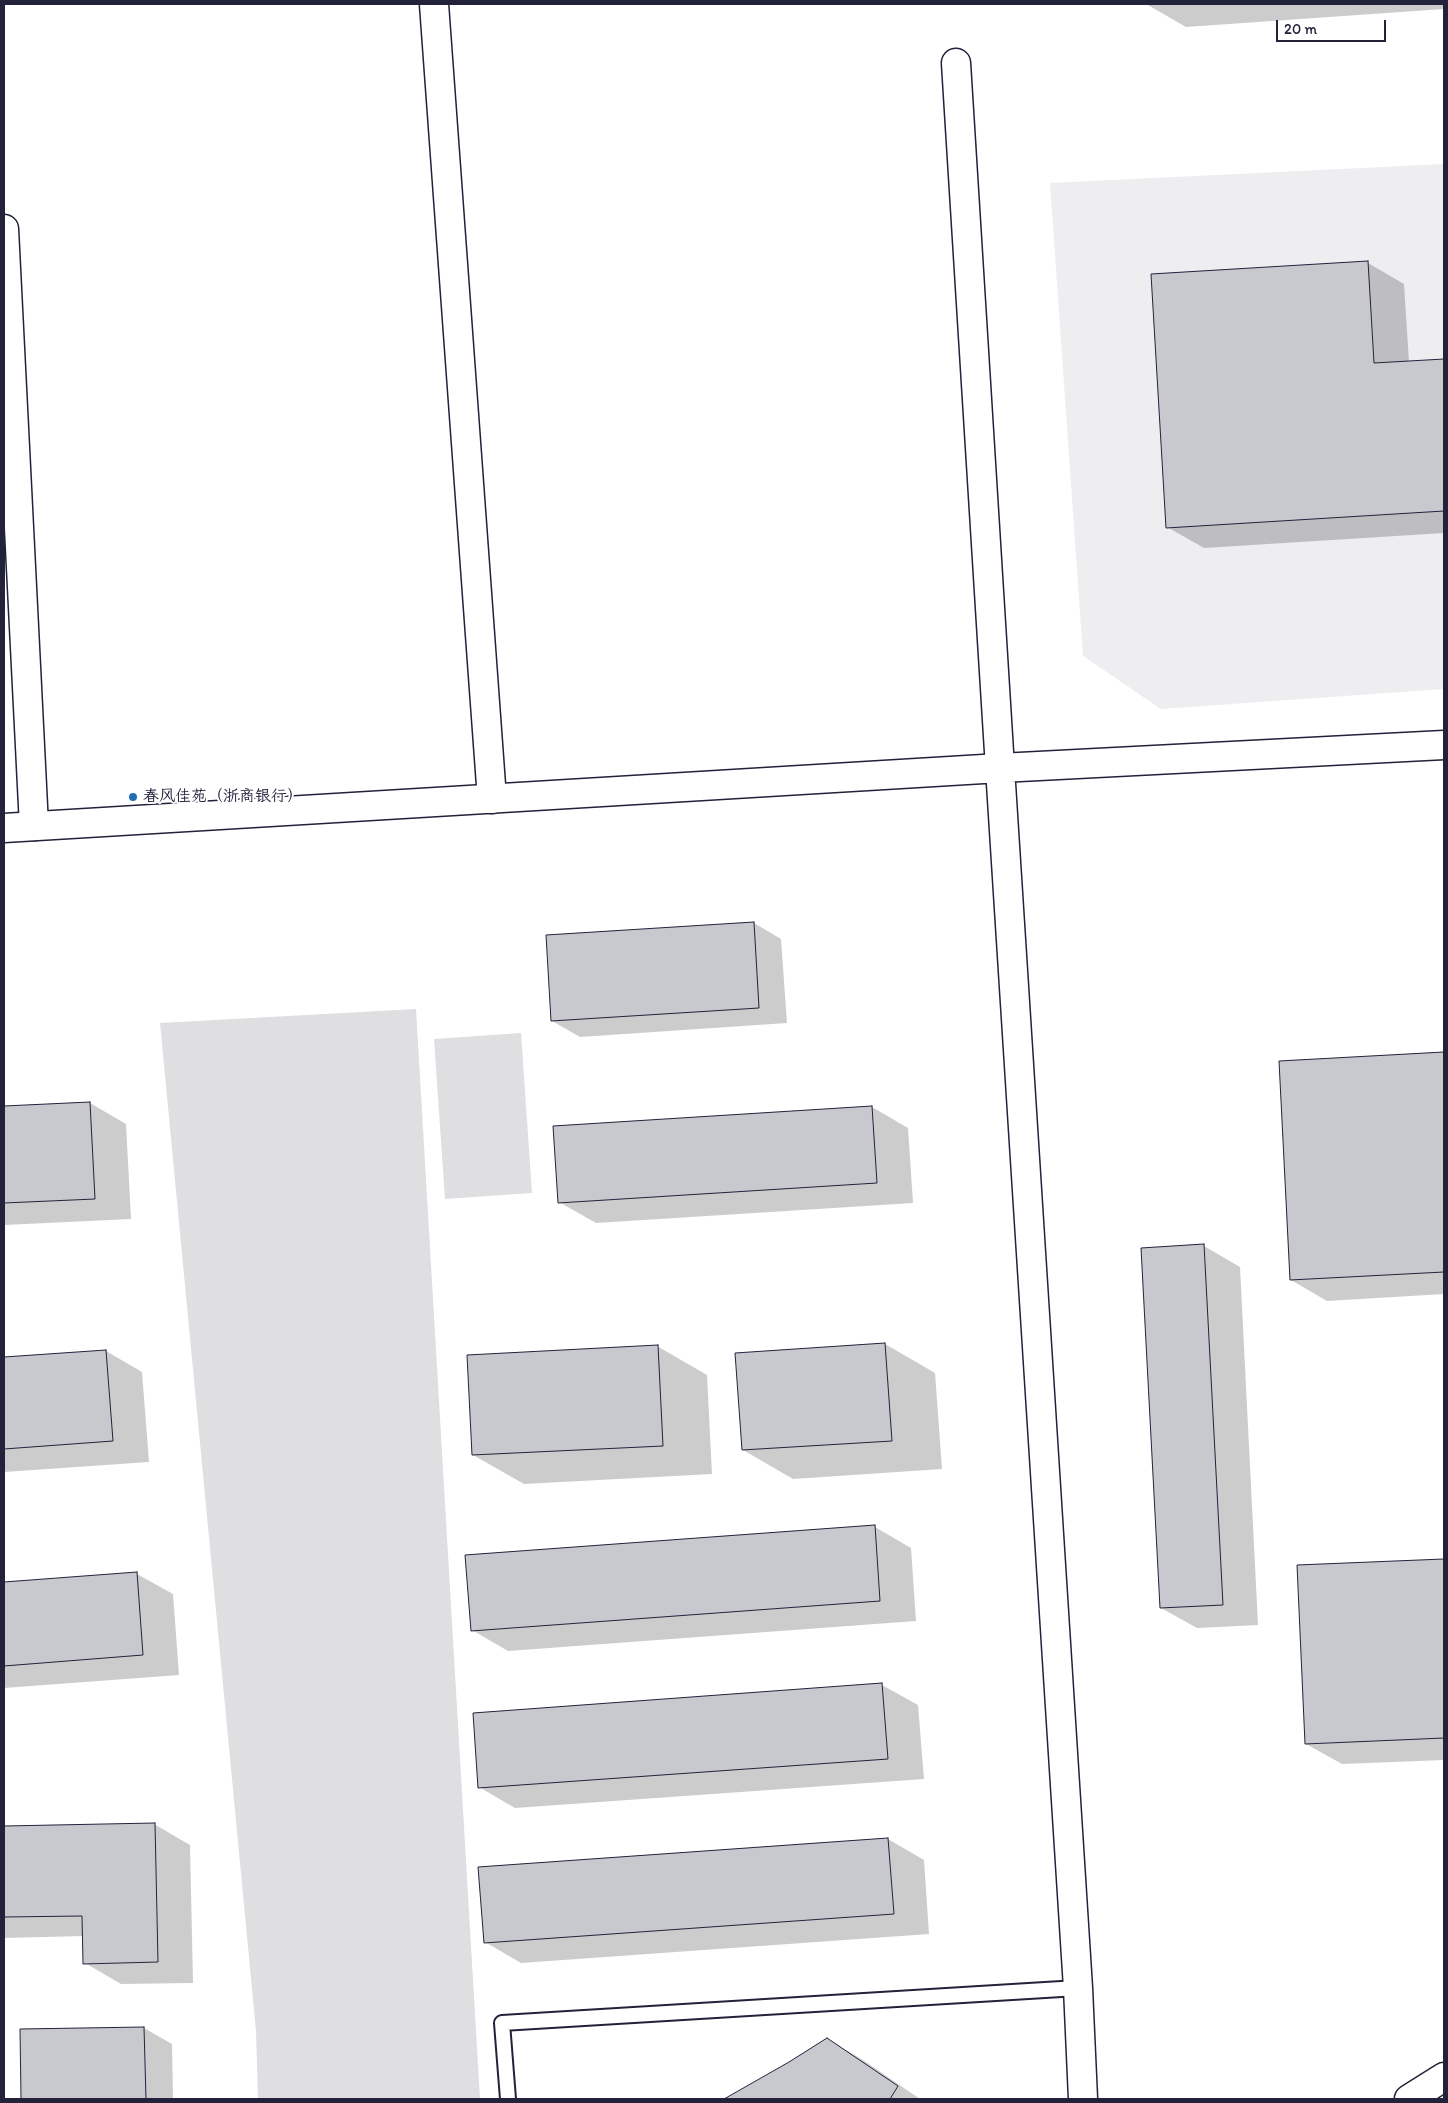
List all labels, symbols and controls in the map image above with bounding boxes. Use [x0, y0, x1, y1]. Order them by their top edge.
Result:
scale bar [1278, 10, 1388, 42]
text: 20 m [1284, 20, 1317, 38]
place label: 春风佳苑（浙商银行） [143, 787, 303, 807]
marker: 春风佳苑（浙商银行） [127, 791, 139, 803]

